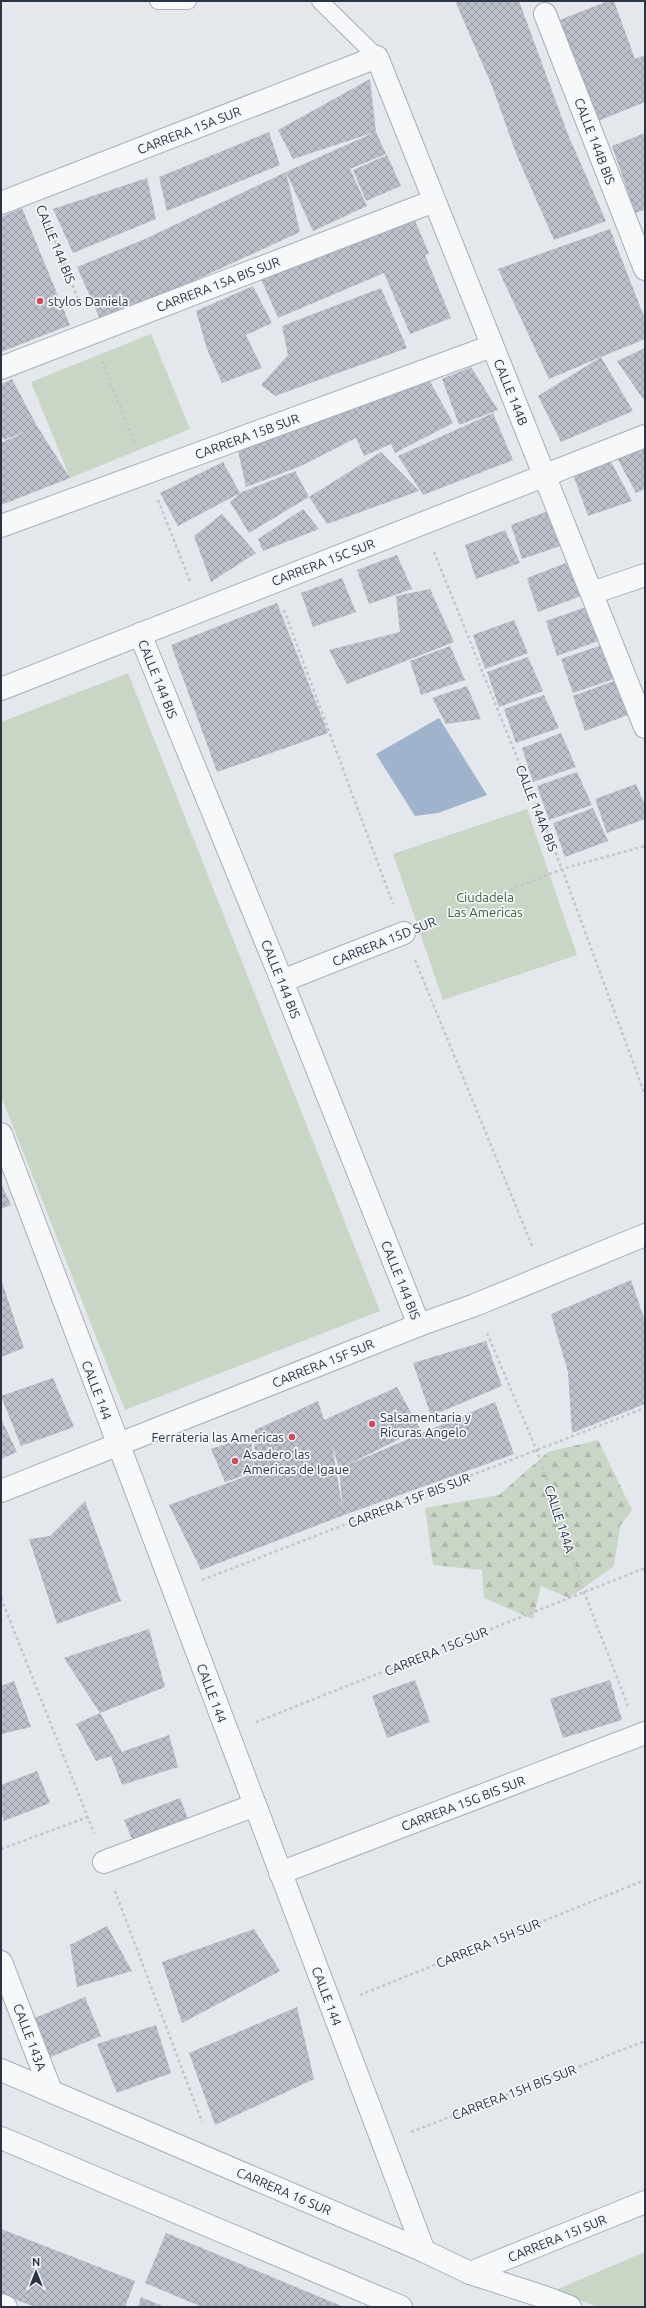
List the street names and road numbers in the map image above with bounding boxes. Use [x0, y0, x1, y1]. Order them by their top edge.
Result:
street label: CALLE 144B BIS [572, 96, 618, 187]
street label: CARRERA 15A SUR [135, 104, 243, 156]
street label: CALLE 144 BIS [34, 203, 78, 286]
street label: CARRERA 15A BIS SUR [154, 254, 282, 314]
street label: CALLE 144B [491, 357, 531, 427]
street label: CARRERA 15B SUR [193, 411, 301, 461]
street label: CARRERA 15C SUR [269, 536, 377, 588]
street label: CALLE 144 BIS [136, 638, 180, 721]
street label: CALLE 144A BIS [513, 763, 561, 853]
street label: CARRERA 15D SUR [330, 914, 438, 968]
street label: CALLE 144 BIS [259, 938, 303, 1021]
street label: CALLE 144 BIS [379, 1239, 423, 1322]
street label: CARRERA 15F SUR [270, 1336, 376, 1390]
street label: CALLE 144 [79, 1358, 115, 1422]
street label: CARRERA 15F BIS SUR [346, 1470, 472, 1530]
street label: CALLE 144A [542, 1483, 578, 1555]
street label: CARRERA 15G SUR [382, 1624, 490, 1678]
street label: CALLE 144 [194, 1661, 230, 1725]
street label: CARRERA 15G BIS SUR [399, 1773, 527, 1833]
street label: CARRERA 15H SUR [434, 1916, 542, 1970]
street label: CALLE 144 [309, 1964, 345, 2028]
street label: CALLE 143A [11, 2002, 49, 2073]
street label: CARRERA 15H BIS SUR [450, 2062, 578, 2122]
street label: CARRERA 16 SUR [235, 2165, 333, 2217]
street label: CARRERA 15I SUR [506, 2212, 608, 2264]

